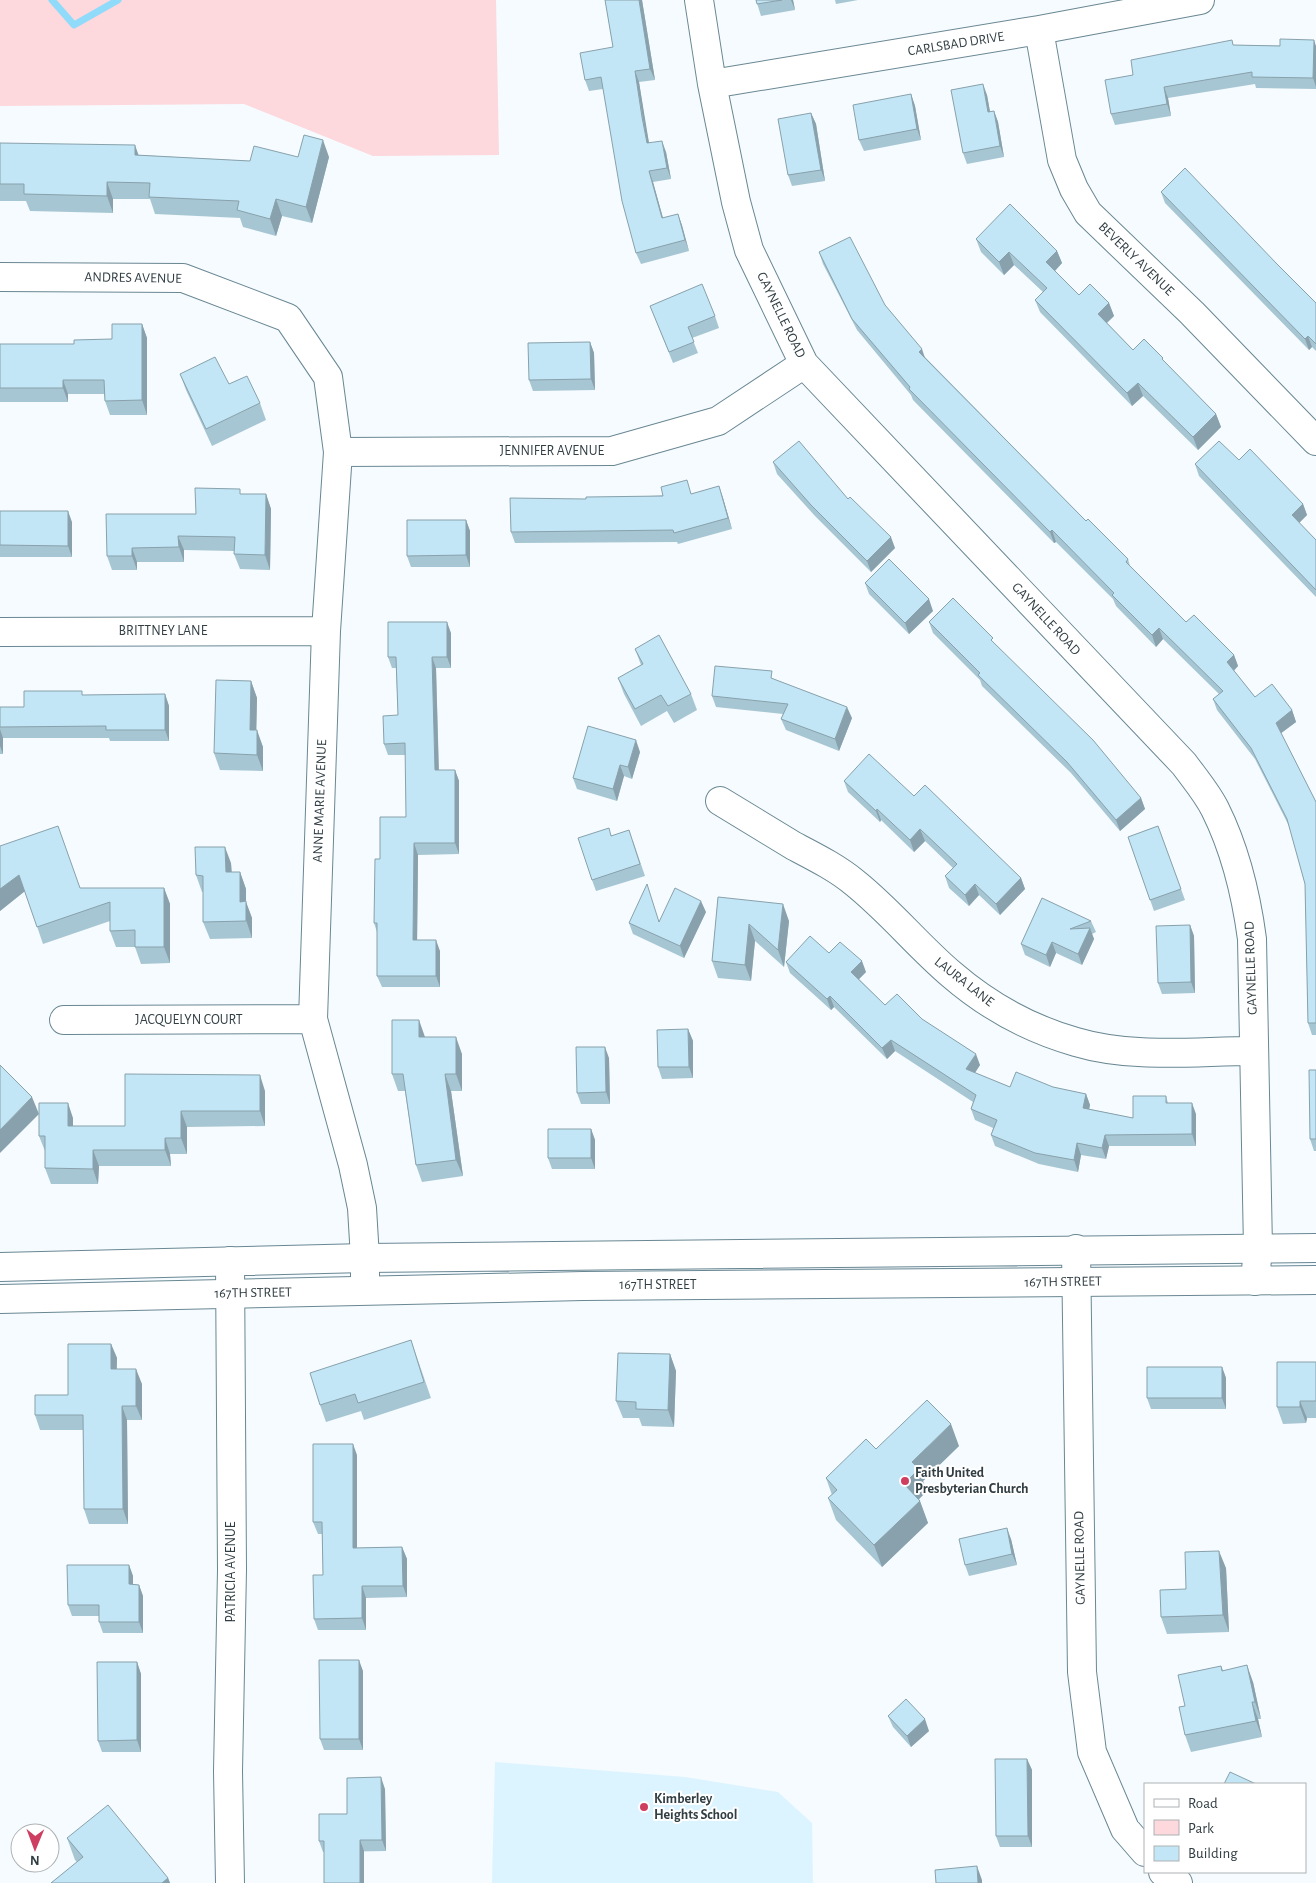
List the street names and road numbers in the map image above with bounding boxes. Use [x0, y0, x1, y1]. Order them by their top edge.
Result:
street label: CARLSBAD DRIVE [907, 29, 1005, 59]
street label: BEVERLY AVENUE [1096, 220, 1177, 299]
street label: ANDRES AVENUE [84, 270, 182, 286]
street label: GAYNELLE ROAD [754, 270, 808, 360]
street label: JENNIFER AVENUE [500, 444, 604, 458]
street label: GAYNELLE ROAD [1009, 580, 1083, 658]
street label: BRITTNEY LANE [119, 624, 208, 638]
street label: ANNE MARIE AVENUE [311, 739, 329, 863]
street label: GAYNELLE ROAD [1242, 921, 1260, 1015]
street label: LAURA LANE [932, 955, 996, 1009]
street label: JACQUELYN COURT [135, 1013, 243, 1027]
street label: 167TH STREET [1024, 1274, 1102, 1290]
street label: 167TH STREET [619, 1278, 697, 1292]
street label: 167TH STREET [214, 1285, 292, 1301]
street label: GAYNELLE ROAD [1072, 1511, 1088, 1605]
street label: PATRICIA AVENUE [224, 1521, 238, 1622]

